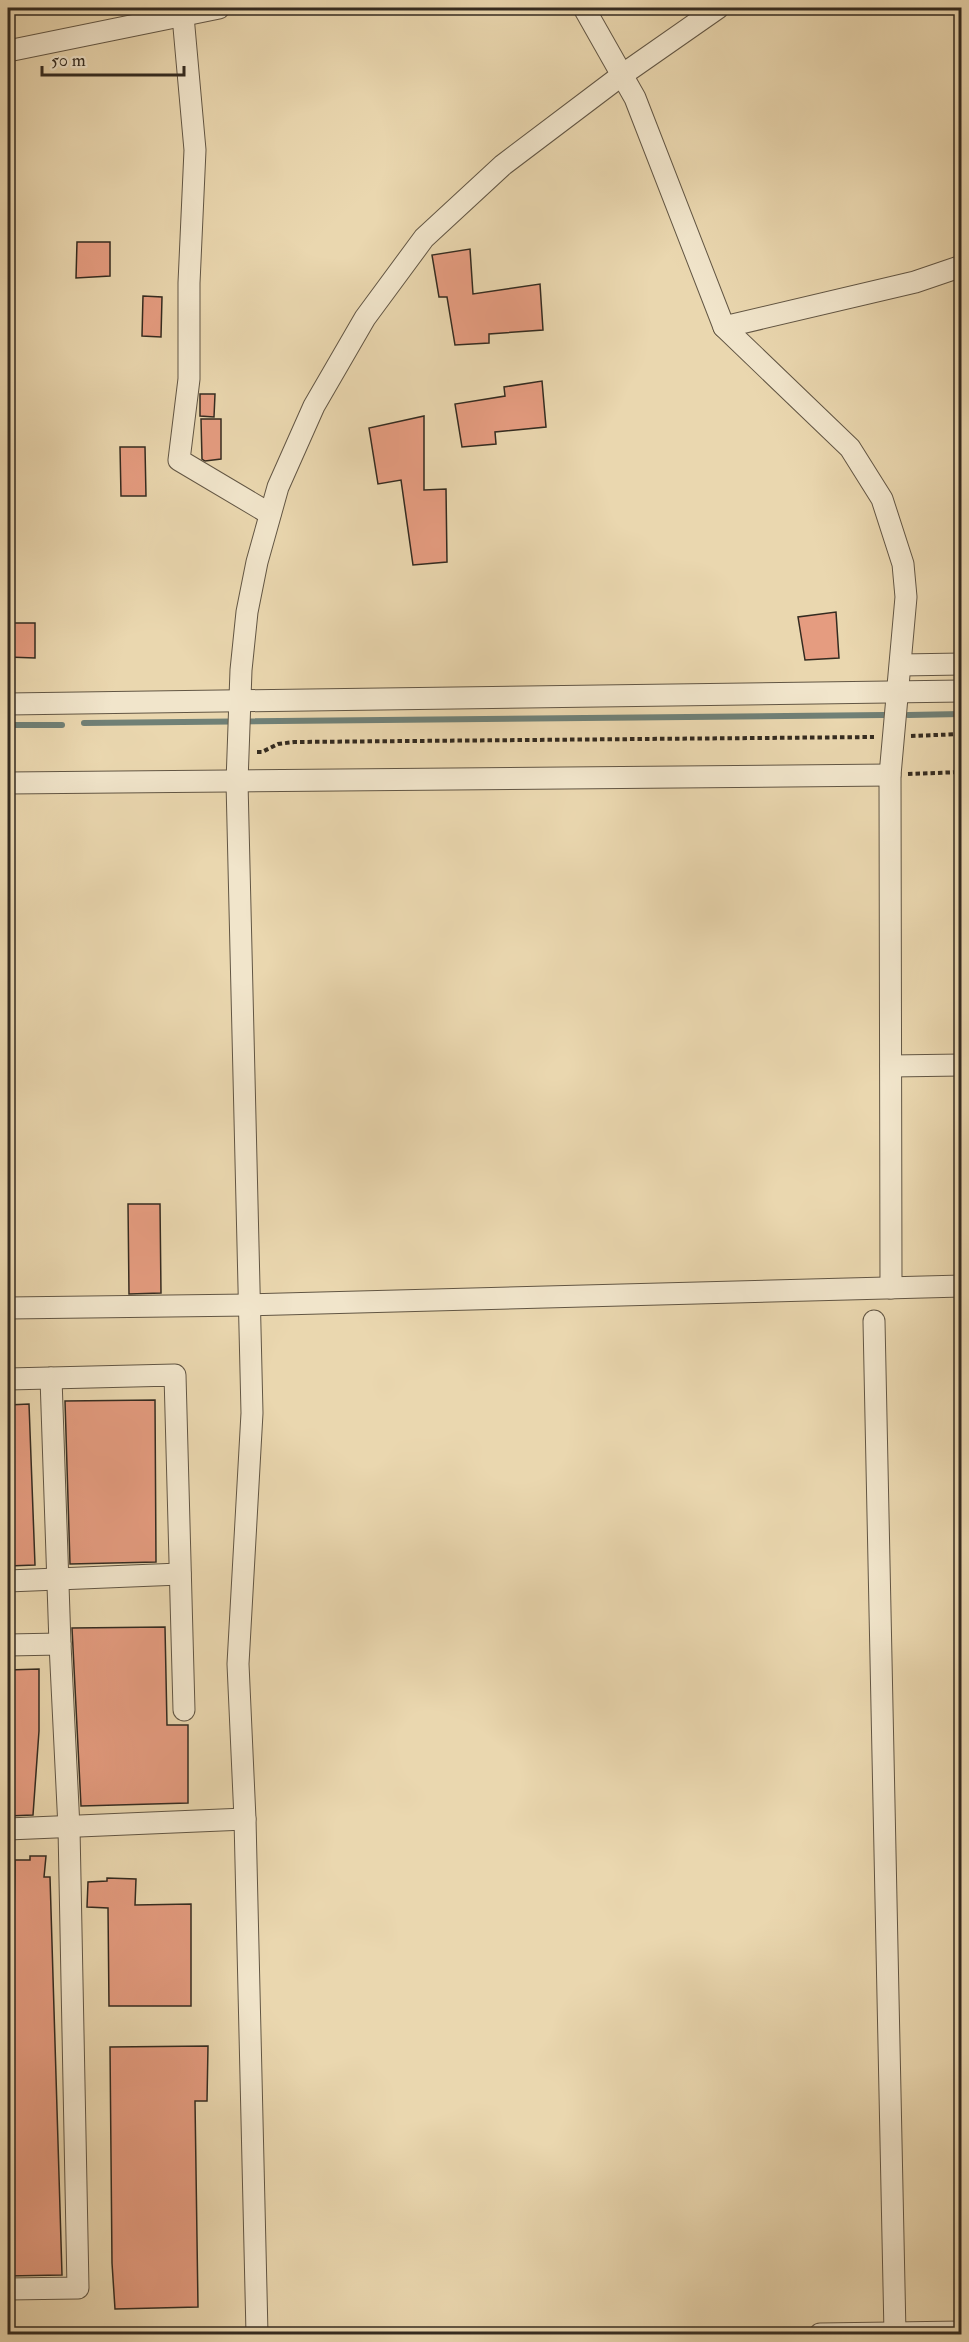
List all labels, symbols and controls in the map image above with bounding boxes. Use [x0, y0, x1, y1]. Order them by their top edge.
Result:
scale bar [42, 39, 184, 77]
text: 50 m [51, 49, 86, 72]

